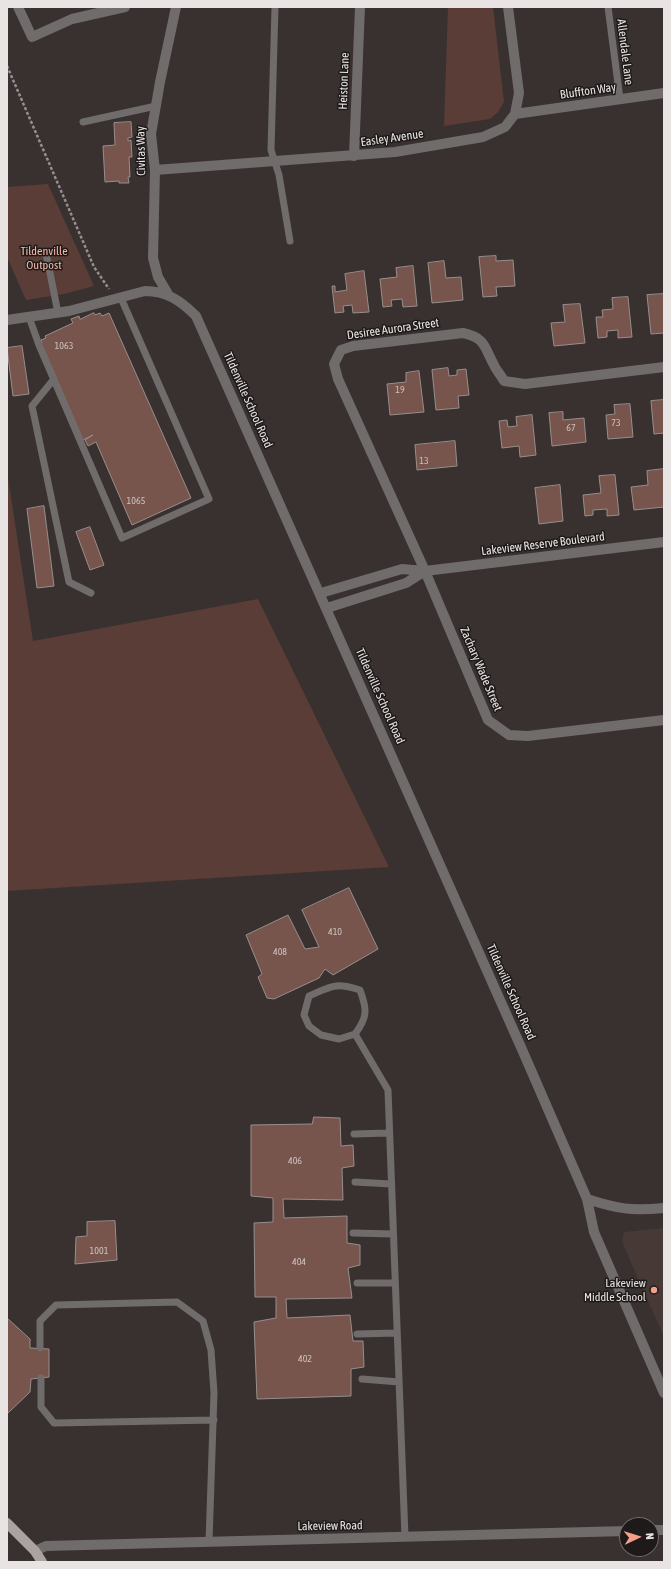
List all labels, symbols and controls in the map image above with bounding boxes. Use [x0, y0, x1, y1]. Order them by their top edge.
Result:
street label: Allendale Lane [614, 18, 636, 86]
street label: Heiston Lane [336, 52, 352, 110]
street label: Bluffton Way [559, 80, 617, 102]
street label: Civitas Way [133, 126, 149, 176]
street label: Easley Avenue [360, 126, 424, 150]
park label: Tildenville Outpost [20, 244, 68, 272]
street label: Desiree Aurora Street [346, 315, 440, 343]
house number: 1063 [55, 340, 73, 352]
street label: Tildenville School Road [220, 350, 276, 450]
house number: 19 [395, 384, 405, 396]
house number: 73 [611, 417, 621, 429]
house number: 67 [566, 422, 576, 434]
house number: 13 [419, 455, 429, 467]
house number: 1065 [127, 495, 145, 507]
street label: Lakeview Reserve Boulevard [481, 529, 605, 559]
street label: Zachary Wade Street [457, 625, 505, 713]
street label: Tildenville School Road [352, 646, 408, 746]
house number: 410 [328, 926, 342, 938]
street label: Tildenville School Road [483, 942, 539, 1042]
house number: 408 [273, 946, 287, 958]
house number: 406 [288, 1155, 302, 1167]
house number: 1001 [90, 1245, 108, 1257]
house number: 404 [292, 1256, 306, 1268]
place label: Lakeview Middle School [584, 1276, 646, 1304]
marker: Lakeview Middle School [649, 1285, 659, 1295]
house number: 402 [298, 1353, 312, 1365]
north arrow [619, 1517, 659, 1557]
street label: Lakeview Road [297, 1518, 363, 1534]
text: N [644, 1533, 656, 1540]

